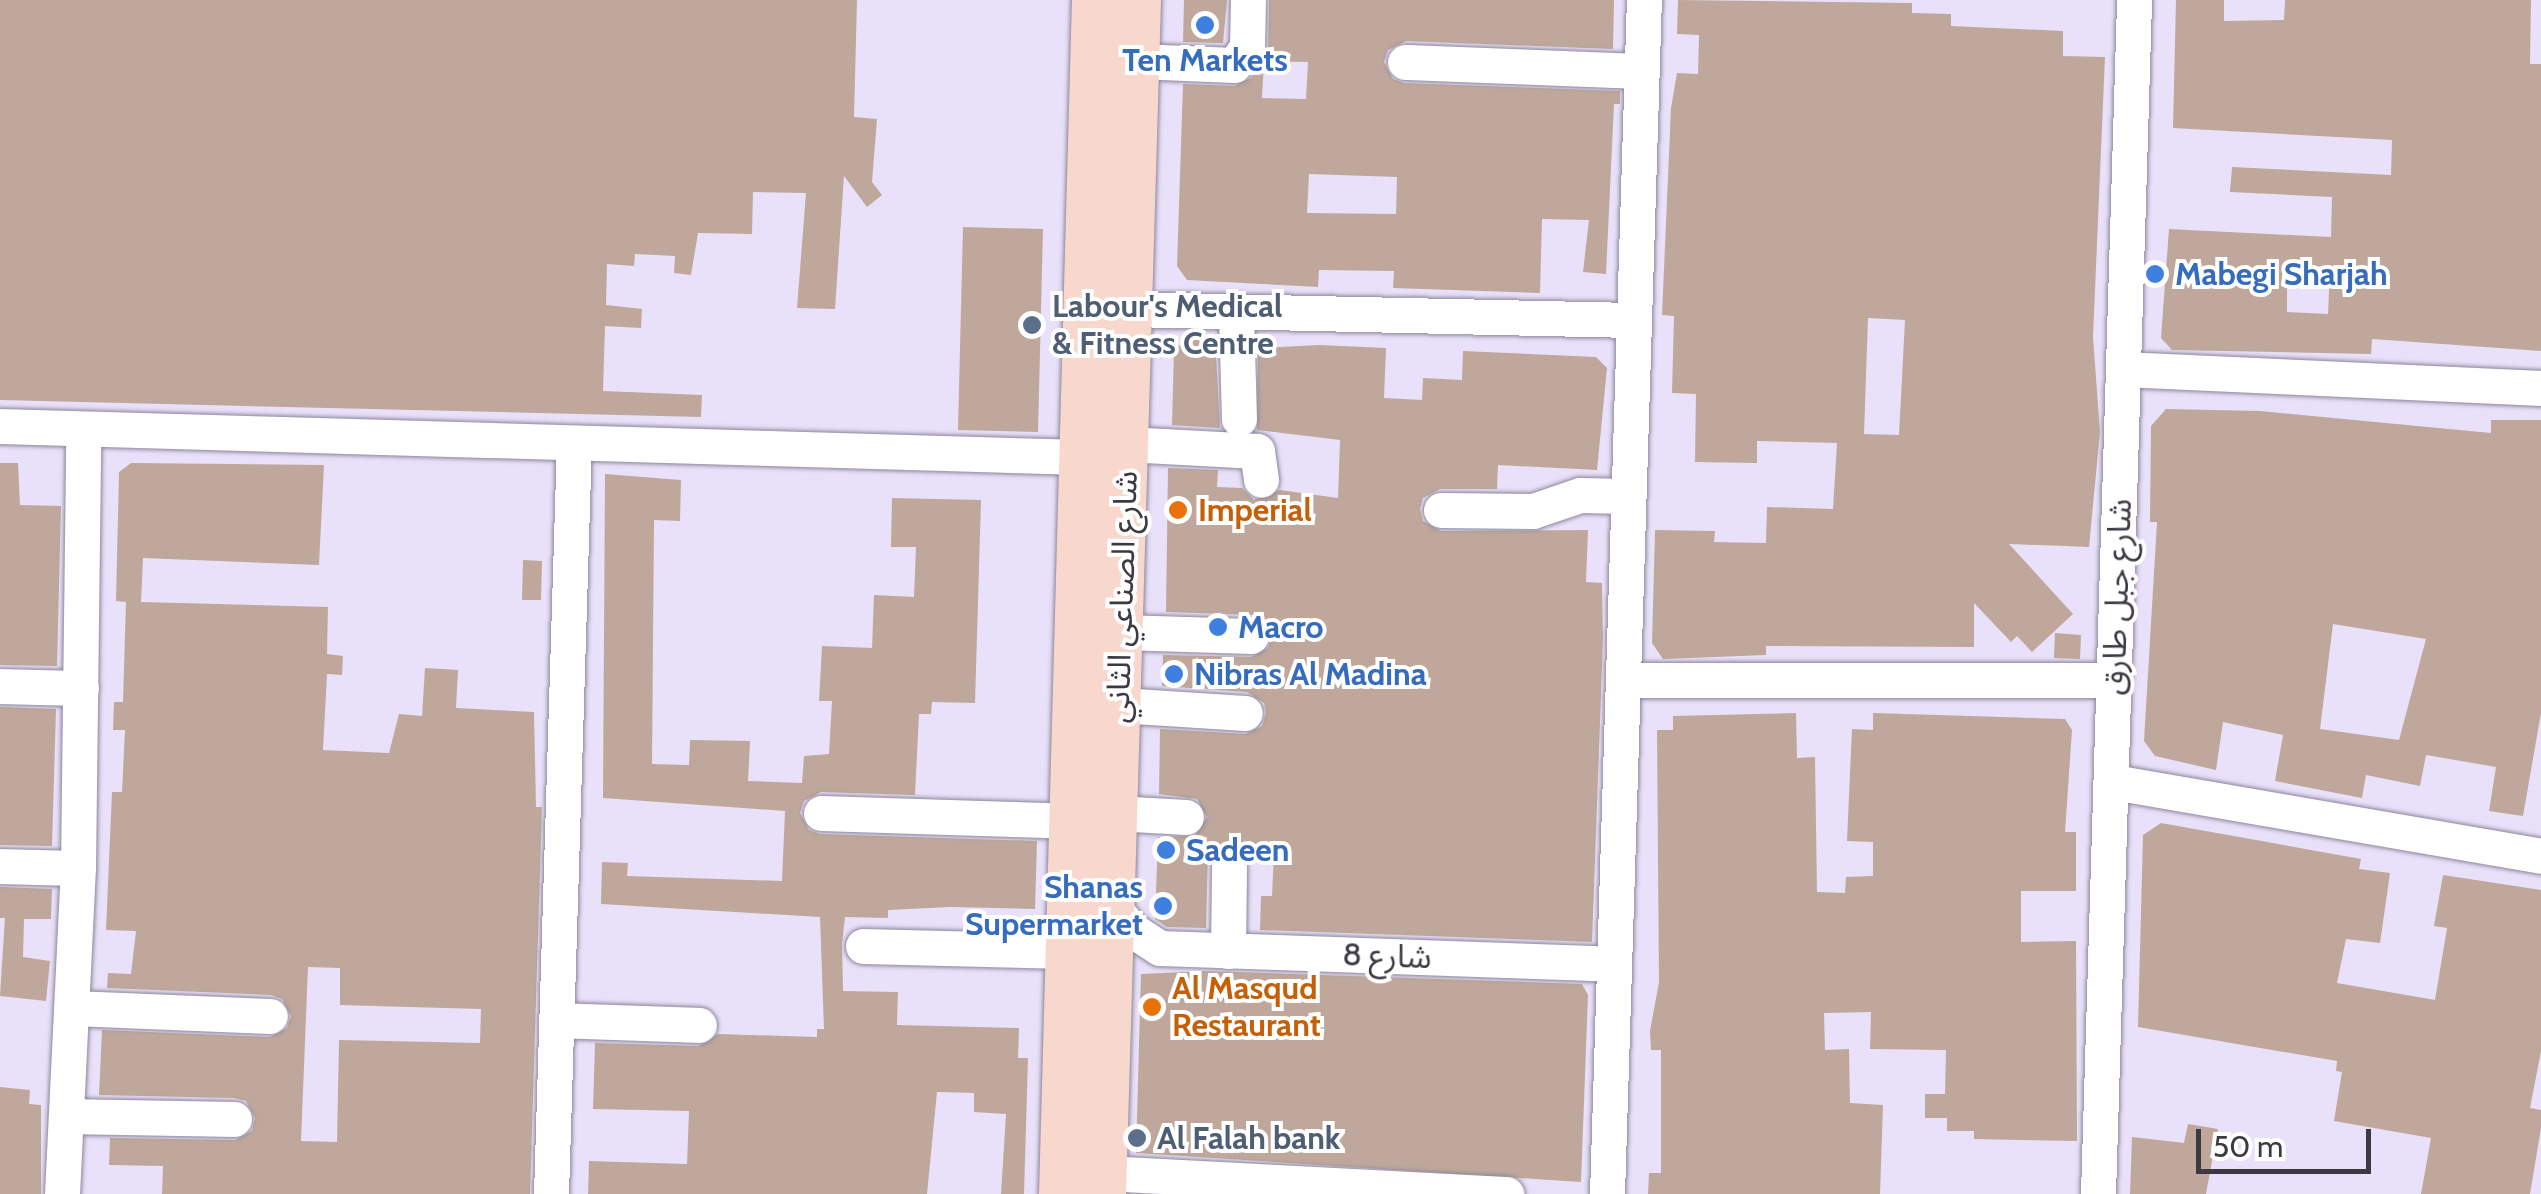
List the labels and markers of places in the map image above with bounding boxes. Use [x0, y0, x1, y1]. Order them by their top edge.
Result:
marker: Ten Markets [1194, 14, 1216, 36]
place label: Ten Markets [1122, 41, 1288, 79]
place label: Mabegi Sharjah [2175, 255, 2388, 293]
marker: Mabegi Sharjah [2144, 263, 2166, 285]
place label: Labour's Medical & Fitness Centre [1052, 288, 1283, 363]
marker: Labour's Medical & Fitness Centre [1021, 314, 1043, 336]
place label: Imperial [1198, 491, 1312, 529]
marker: Imperial [1167, 499, 1189, 521]
place label: Macro [1238, 608, 1323, 646]
marker: Macro [1207, 616, 1229, 638]
place label: Nibras Al Madina [1194, 655, 1427, 693]
marker: Nibras Al Madina [1163, 663, 1185, 685]
place label: Sadeen [1186, 831, 1289, 869]
marker: Sadeen [1155, 839, 1177, 861]
place label: Shanas Supermarket [965, 869, 1143, 944]
marker: Shanas Supermarket [1152, 895, 1174, 917]
place label: Al Masqud Restaurant [1172, 970, 1321, 1045]
marker: Al Masqud Restaurant [1141, 996, 1163, 1018]
place label: Al Falah bank [1157, 1119, 1340, 1157]
marker: Al Falah bank [1126, 1127, 1148, 1149]

